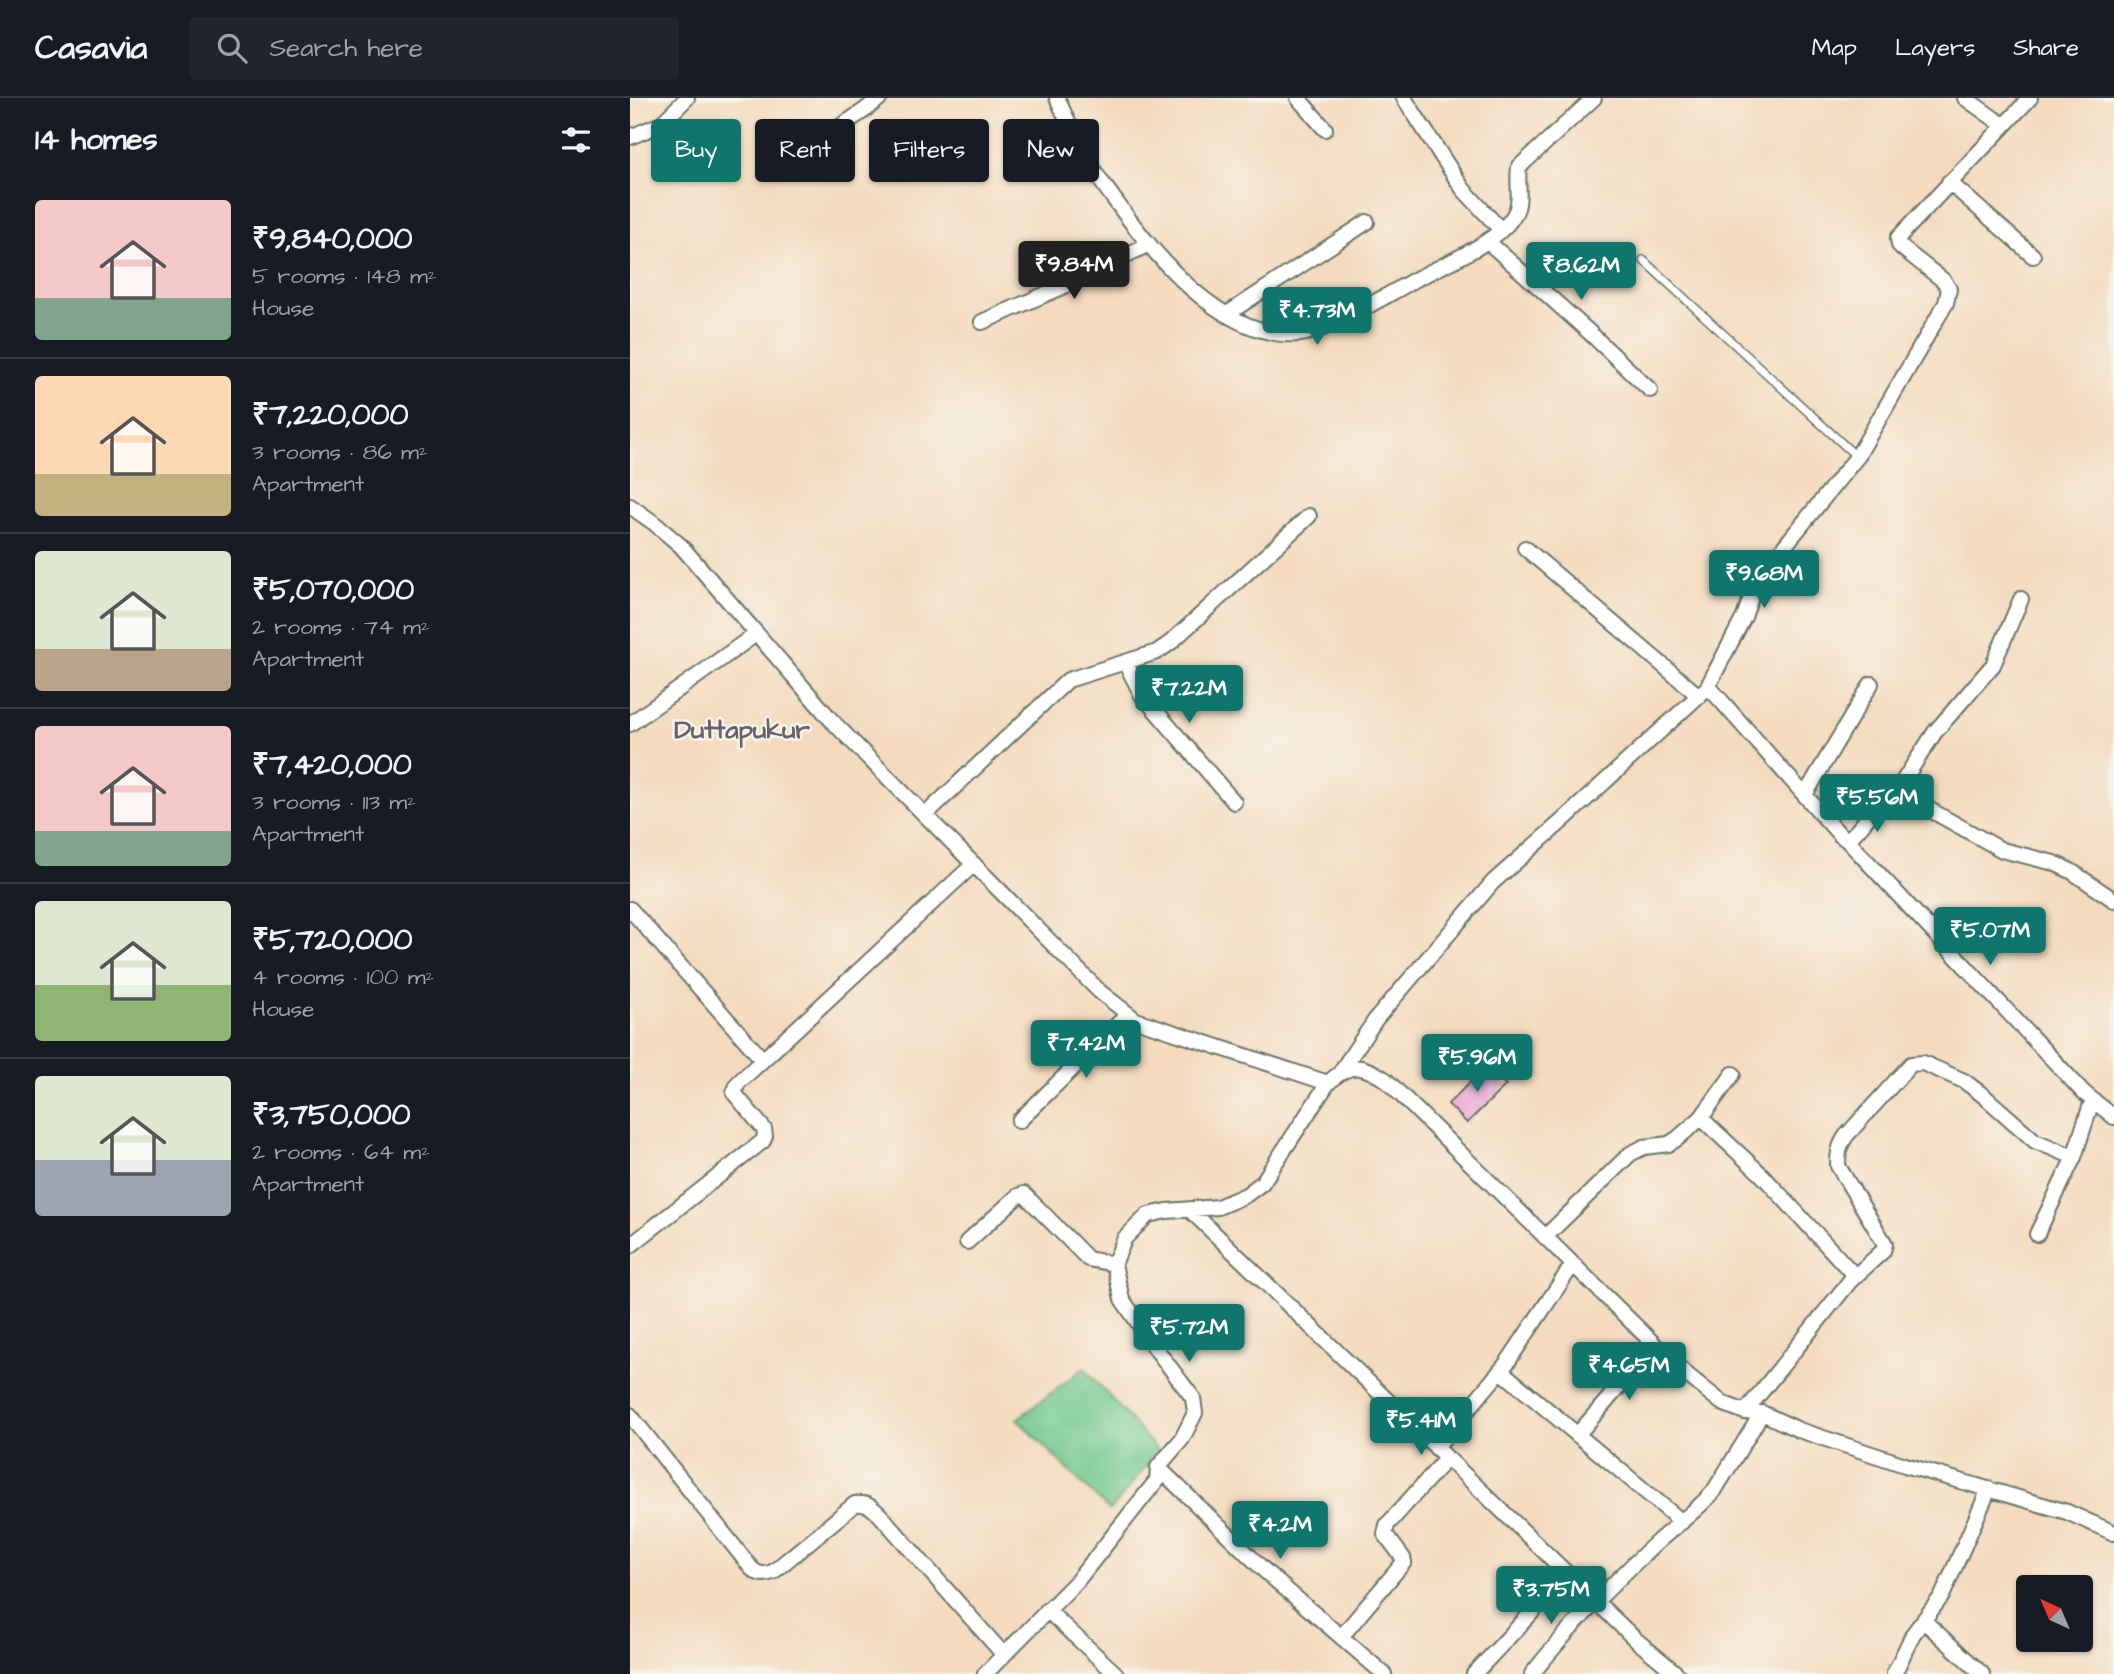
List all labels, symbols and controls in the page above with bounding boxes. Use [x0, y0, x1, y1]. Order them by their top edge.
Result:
search box [189, 17, 679, 80]
text: Casavia [35, 25, 147, 71]
icon: search [213, 29, 251, 67]
text: Search here [269, 30, 423, 66]
text: Map [1812, 31, 1857, 65]
text: Layers [1895, 31, 1975, 65]
text: Share [2013, 31, 2079, 65]
text: 14 homes [35, 119, 158, 161]
chip: Buy [651, 119, 741, 182]
chip: Rent [755, 119, 855, 182]
chip: Filters [869, 119, 989, 182]
chip: New [1003, 119, 1099, 182]
icon: filters [557, 121, 595, 159]
text: ₹9,840,000 [252, 218, 412, 260]
icon: home [91, 228, 175, 312]
pin: ₹9.84M [1017, 242, 1131, 301]
pin: ₹8.62M [1524, 242, 1638, 302]
text: ₹9.84M [1034, 248, 1114, 280]
text: ₹8.62M [1542, 249, 1620, 281]
text: 5 rooms · 148 m² [252, 260, 436, 292]
pin: ₹4.73M [1260, 288, 1374, 347]
text: House [252, 292, 315, 324]
text: ₹4.73M [1279, 294, 1355, 326]
text: ₹7,220,000 [252, 394, 408, 436]
icon: home [91, 404, 175, 488]
text: 3 rooms · 86 m² [252, 436, 428, 468]
text: Apartment [252, 468, 364, 500]
pin: ₹9.68M [1707, 550, 1821, 610]
text: ₹9.68M [1725, 557, 1803, 589]
text: ₹5,070,000 [252, 569, 414, 611]
icon: home [91, 579, 175, 663]
text: 2 rooms · 74 m² [252, 611, 430, 643]
text: Apartment [252, 643, 364, 675]
pin: ₹7.22M [1132, 666, 1246, 725]
text: ₹7.22M [1151, 672, 1227, 704]
district label: Duttapukur [674, 712, 810, 748]
text: ₹7,420,000 [252, 744, 412, 786]
icon: home [91, 754, 175, 838]
pin: ₹5.56M [1820, 774, 1934, 834]
text: ₹5.56M [1836, 781, 1918, 813]
text: 3 rooms · 113 m² [252, 786, 416, 818]
text: Apartment [252, 818, 364, 850]
pin: ₹5.07M [1933, 908, 2047, 967]
text: ₹5.07M [1950, 914, 2030, 946]
text: ₹5,720,000 [252, 919, 412, 961]
icon: home [91, 929, 175, 1013]
text: 4 rooms · 100 m² [252, 961, 434, 993]
text: House [252, 993, 315, 1025]
pin: ₹7.42M [1029, 1020, 1143, 1080]
text: ₹7.42M [1047, 1027, 1125, 1059]
pin: ₹5.96M [1420, 1034, 1534, 1094]
text: ₹5.96M [1437, 1041, 1517, 1073]
text: ₹3,750,000 [252, 1094, 411, 1136]
icon: home [91, 1104, 175, 1188]
text: 2 rooms · 64 m² [252, 1136, 430, 1168]
text: Apartment [252, 1168, 364, 1200]
pin: ₹5.72M [1132, 1304, 1246, 1364]
text: ₹5.72M [1149, 1311, 1229, 1343]
pin: ₹4.65M [1572, 1342, 1686, 1402]
text: ₹4.65M [1588, 1349, 1670, 1381]
pin: ₹5.41M [1364, 1398, 1478, 1457]
text: ₹5.41M [1386, 1404, 1456, 1436]
pin: ₹4.2M [1231, 1502, 1329, 1561]
text: ₹4.2M [1248, 1508, 1312, 1540]
pin: ₹3.75M [1494, 1566, 1608, 1626]
text: ₹3.75M [1512, 1573, 1590, 1605]
north arrow [2016, 1575, 2093, 1652]
map controls [2016, 1575, 2093, 1652]

